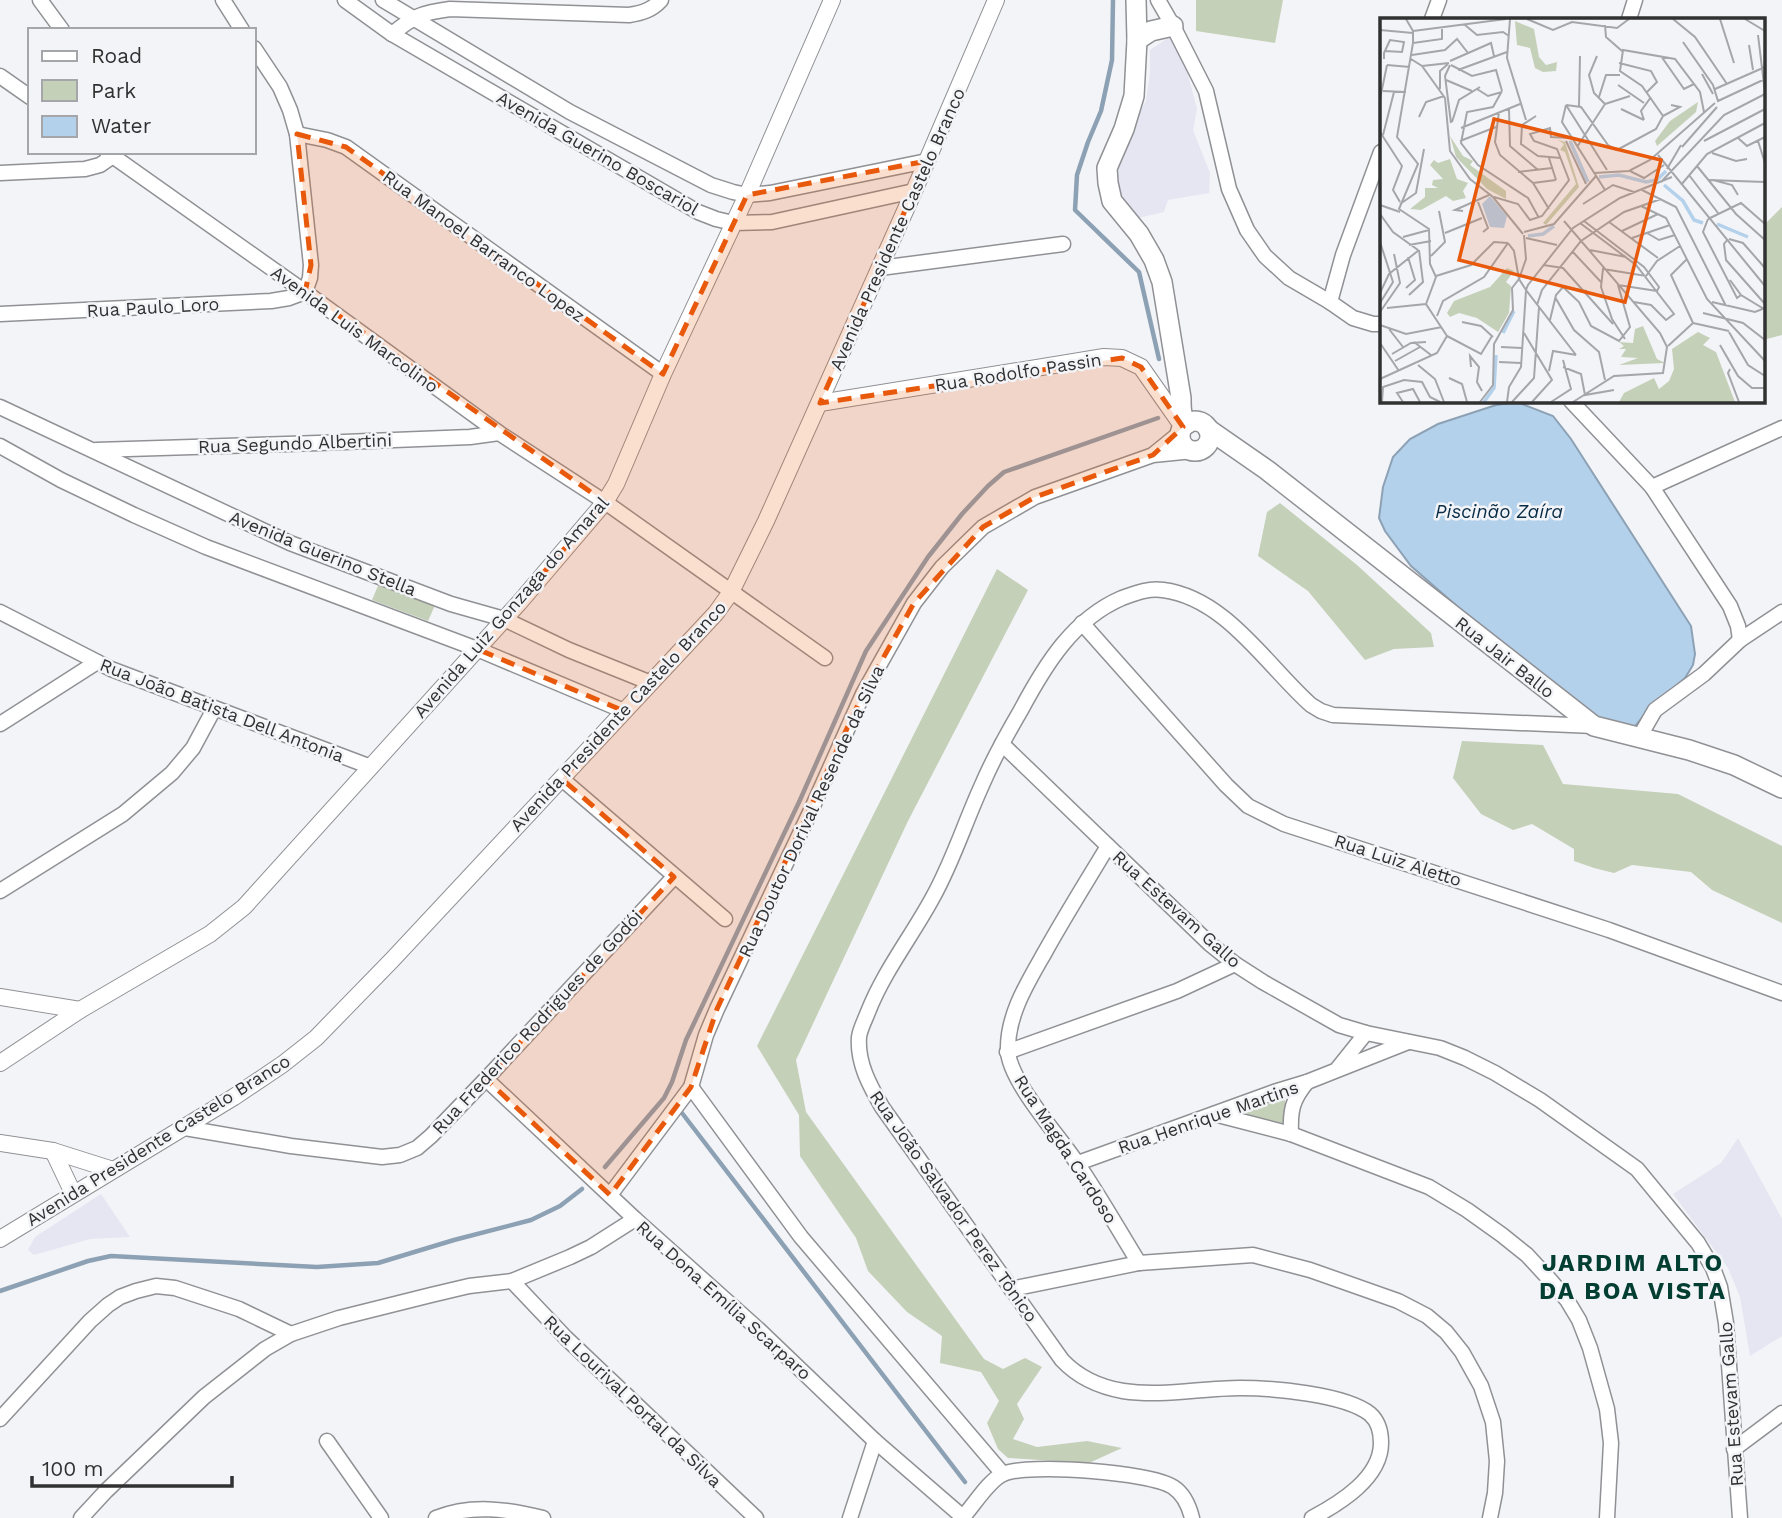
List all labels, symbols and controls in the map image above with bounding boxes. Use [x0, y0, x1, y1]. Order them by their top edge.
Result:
inset map [1380, 18, 1764, 402]
legend [28, 28, 256, 154]
text: Road [91, 43, 142, 68]
text: Park [91, 78, 136, 103]
street label: Avenida Presidente Castelo Branco [825, 84, 969, 374]
street label: Avenida Guerino Boscariol [493, 86, 703, 220]
text: Water [91, 113, 152, 138]
street label: Rua Manoel Barranco Lopez [379, 166, 589, 326]
street label: Avenida Luis Marcolino [267, 261, 443, 397]
street label: Rua Paulo Loro [86, 293, 220, 321]
street label: Rua Rodolfo Passin [933, 348, 1103, 396]
street label: Rua Segundo Albertini [198, 429, 392, 457]
street label: Avenida Luiz Gonzaga do Amaral [409, 492, 613, 722]
water label: Piscinão Zaíra [1435, 500, 1563, 523]
street label: Avenida Guerino Stella [227, 506, 419, 600]
street label: Avenida Presidente Castelo Branco [506, 597, 730, 835]
street label: Rua Jair Ballo [1451, 612, 1559, 702]
street label: Rua João Batista Dell Antonia [97, 654, 347, 766]
street label: Rua Doutor Dorival Resende da Silva [734, 662, 888, 960]
street label: Rua Luiz Aletto [1332, 830, 1464, 890]
street label: Rua Estevam Gallo [1109, 846, 1245, 972]
street label: Rua Frederico Rodrigues de Godói [428, 906, 646, 1138]
street label: Avenida Presidente Castelo Branco [22, 1050, 294, 1230]
street label: Rua Magda Cardoso [1010, 1071, 1122, 1227]
street label: Rua Henrique Martins [1115, 1076, 1301, 1158]
street label: Rua João Salvador Perez Tônico [866, 1086, 1042, 1326]
street label: Rua Dona Emília Scarparo [632, 1216, 816, 1384]
district label: JARDIM ALTO DA BOA VISTA [1539, 1249, 1727, 1305]
street label: Rua Lourival Portal da Silva [540, 1311, 726, 1491]
street label: Rua Estevam Gallo [1715, 1321, 1747, 1487]
scale bar [32, 1444, 231, 1488]
text: 100 m [42, 1456, 104, 1481]

